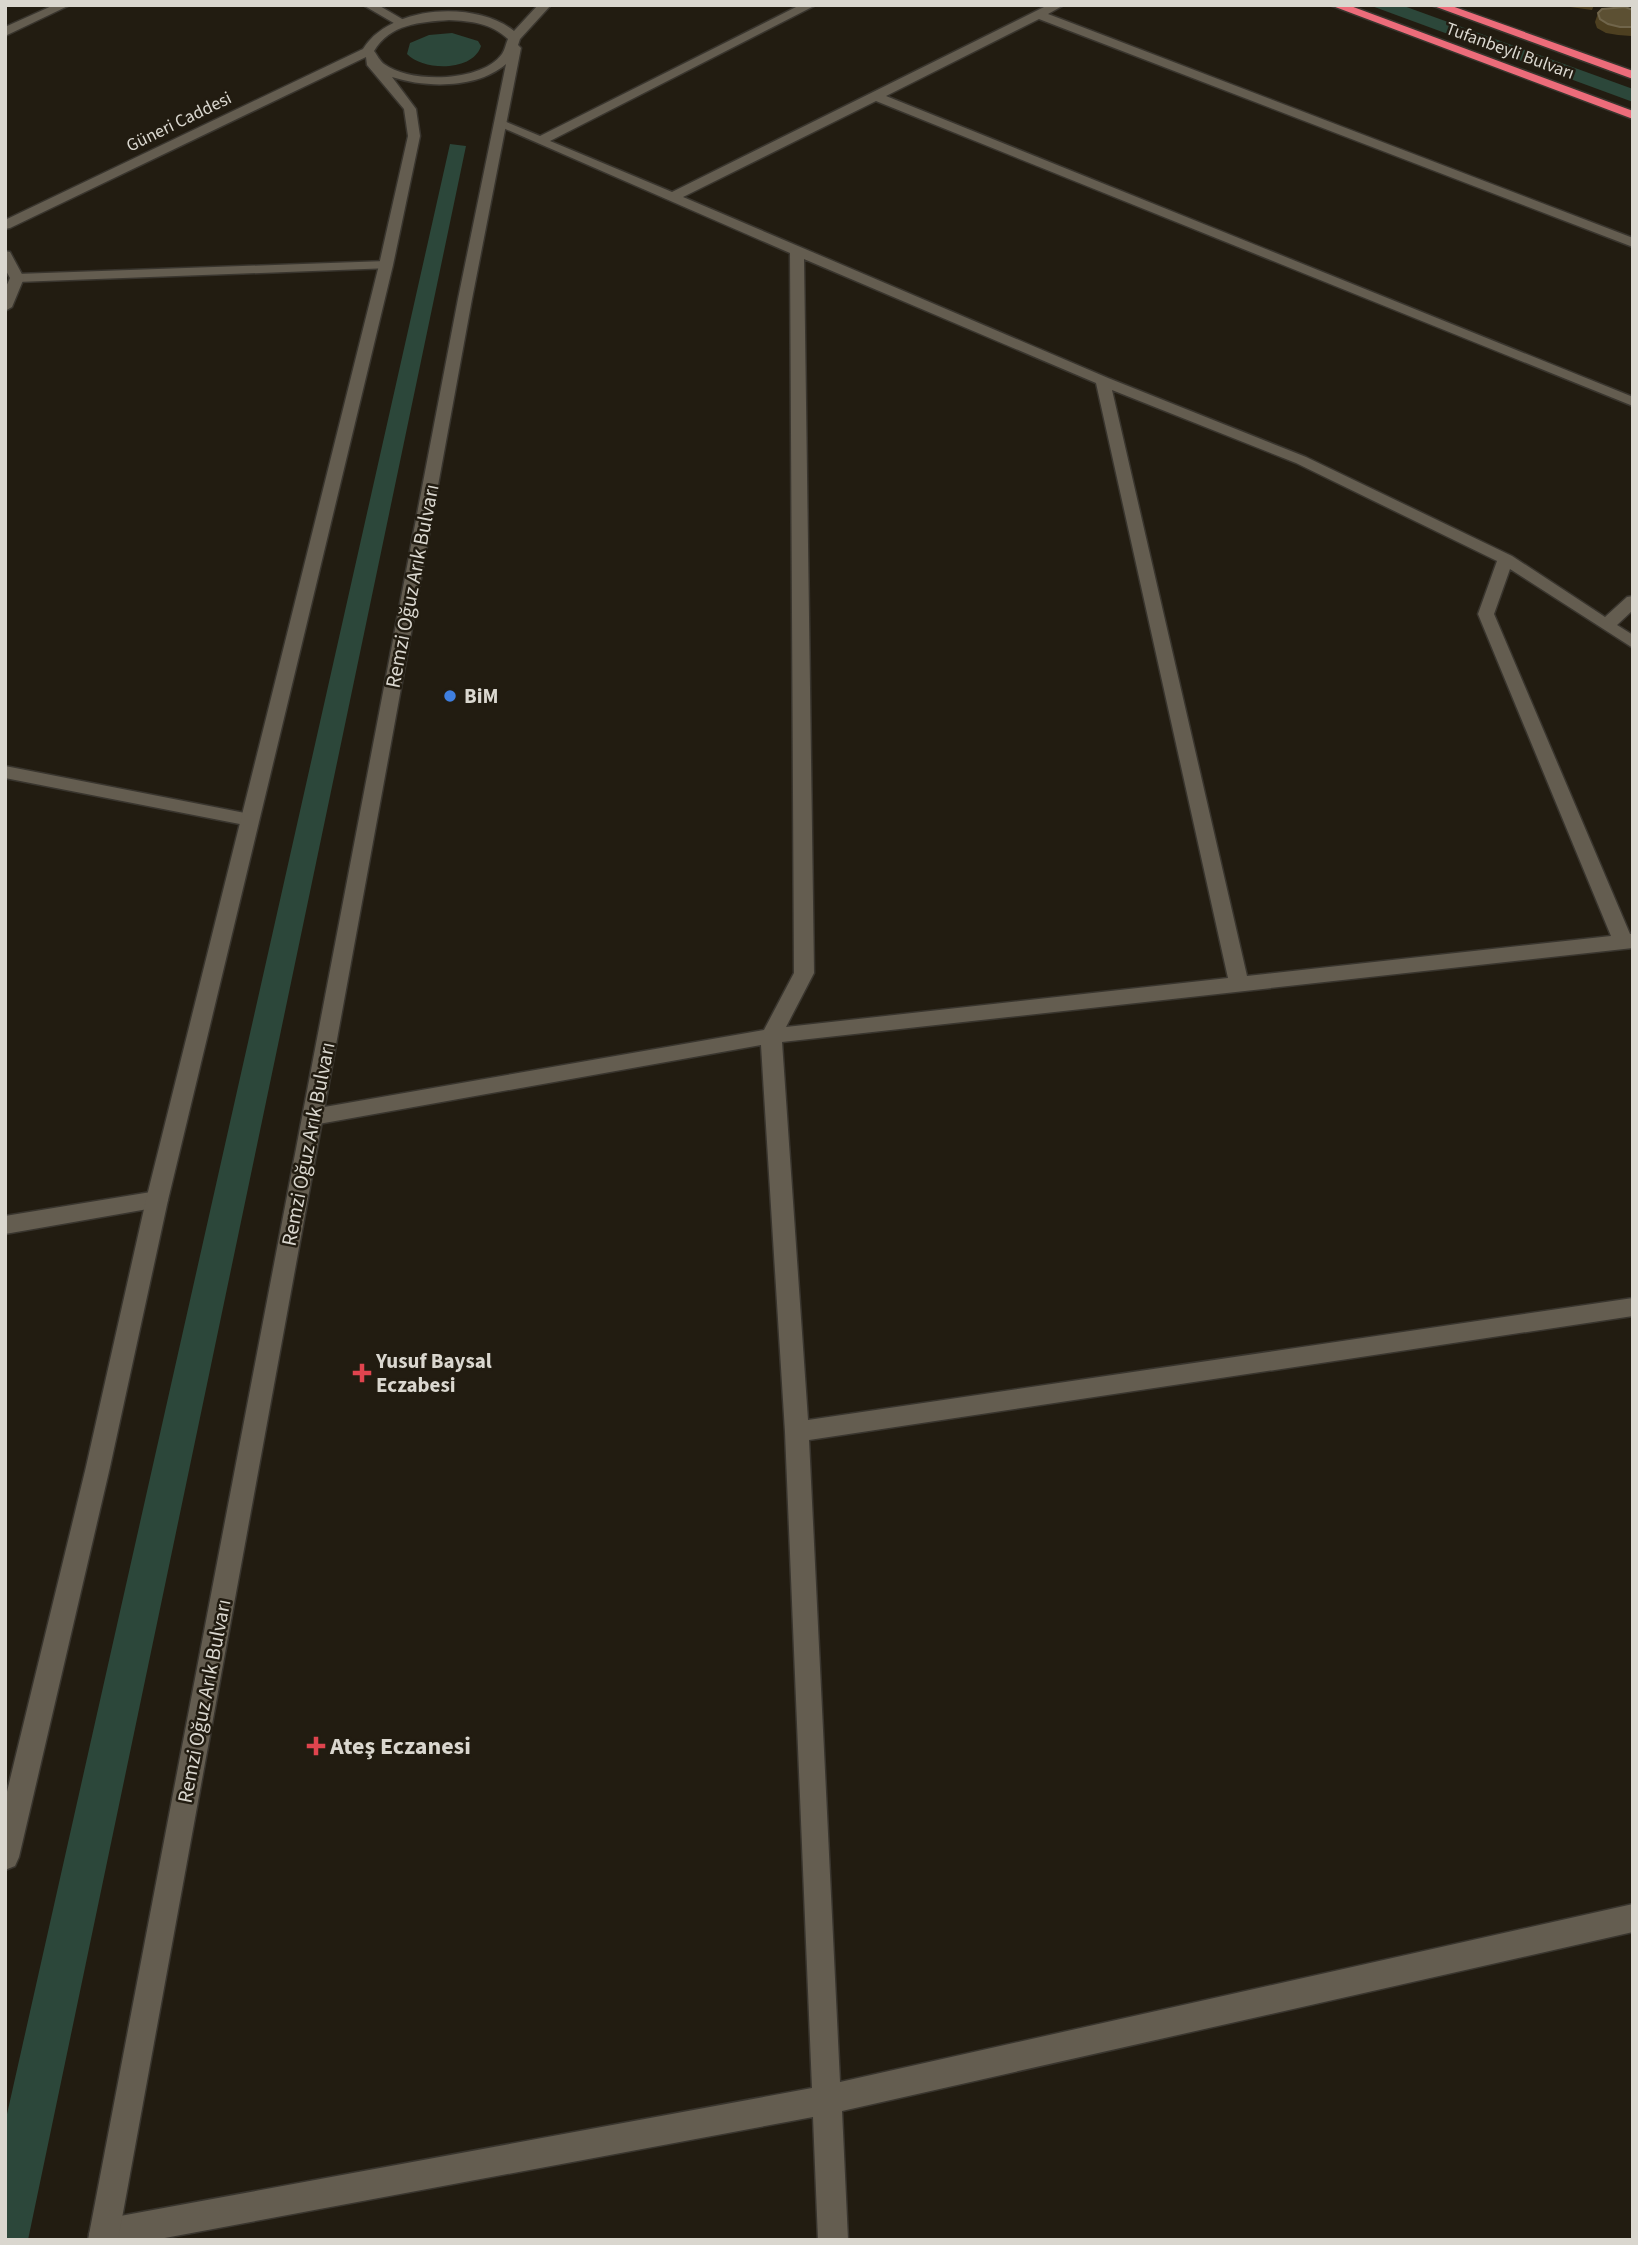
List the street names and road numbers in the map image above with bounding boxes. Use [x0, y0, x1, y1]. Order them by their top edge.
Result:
street label: Tufanbeyli Bulvarı [1442, 16, 1578, 86]
street label: Güneri Caddesi [122, 86, 236, 158]
street label: Remzi Oğuz Arık Bulvarı [378, 482, 446, 690]
street label: Remzi Oğuz Arık Bulvarı [274, 1040, 342, 1248]
street label: Remzi Oğuz Arık Bulvarı [170, 1597, 238, 1805]

